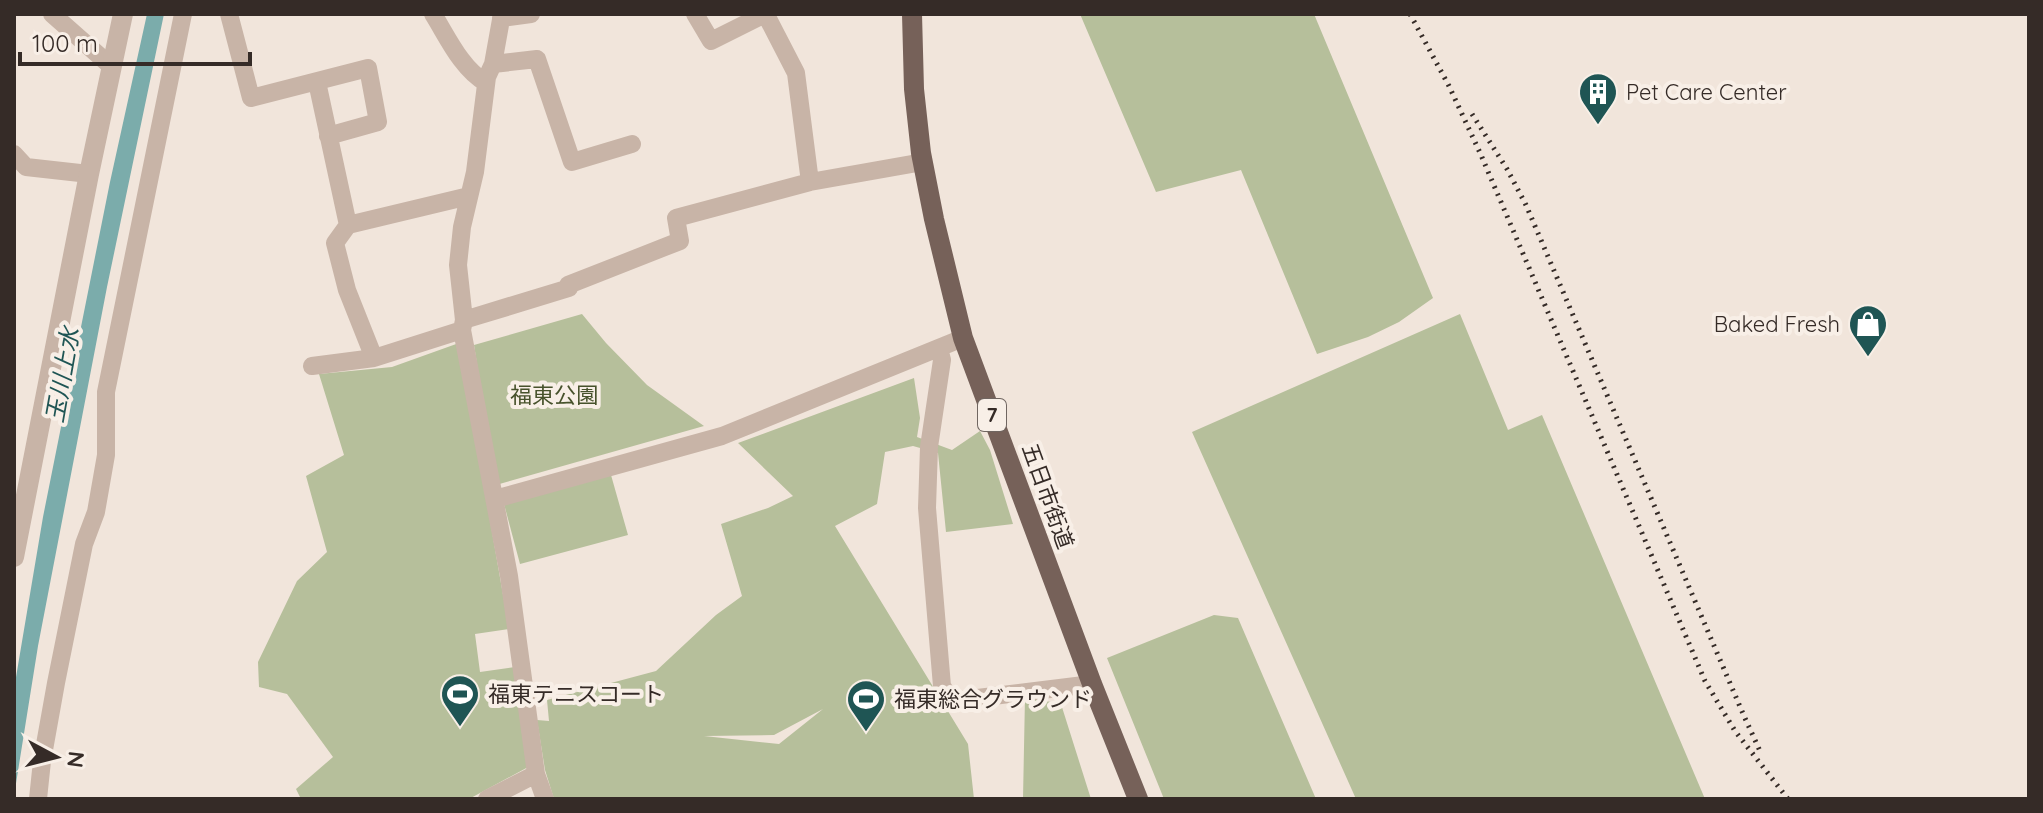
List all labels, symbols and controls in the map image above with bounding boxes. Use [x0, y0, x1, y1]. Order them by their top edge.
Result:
scale bar [20, 16, 250, 66]
text: 100 m [32, 28, 98, 58]
building icon: Pet Care Center [1577, 71, 1619, 126]
place label: Pet Care Center [1626, 78, 1787, 106]
shop icon: Baked Fresh [1847, 303, 1889, 358]
place label: Baked Fresh [1714, 310, 1840, 338]
water label: 玉川上水 [39, 322, 86, 425]
park label: 福東公園 [510, 381, 598, 409]
road number: 7 [978, 399, 1006, 431]
street label: 五日市街道 [1016, 440, 1080, 552]
sports icon: 福東テニスコート [439, 673, 481, 728]
sports icon: 福東総合グラウンド [845, 678, 887, 733]
place label: 福東テニスコート [488, 680, 664, 708]
place label: 福東総合グラウンド [894, 685, 1092, 713]
north arrow [16, 717, 96, 797]
text: N [61, 750, 91, 769]

